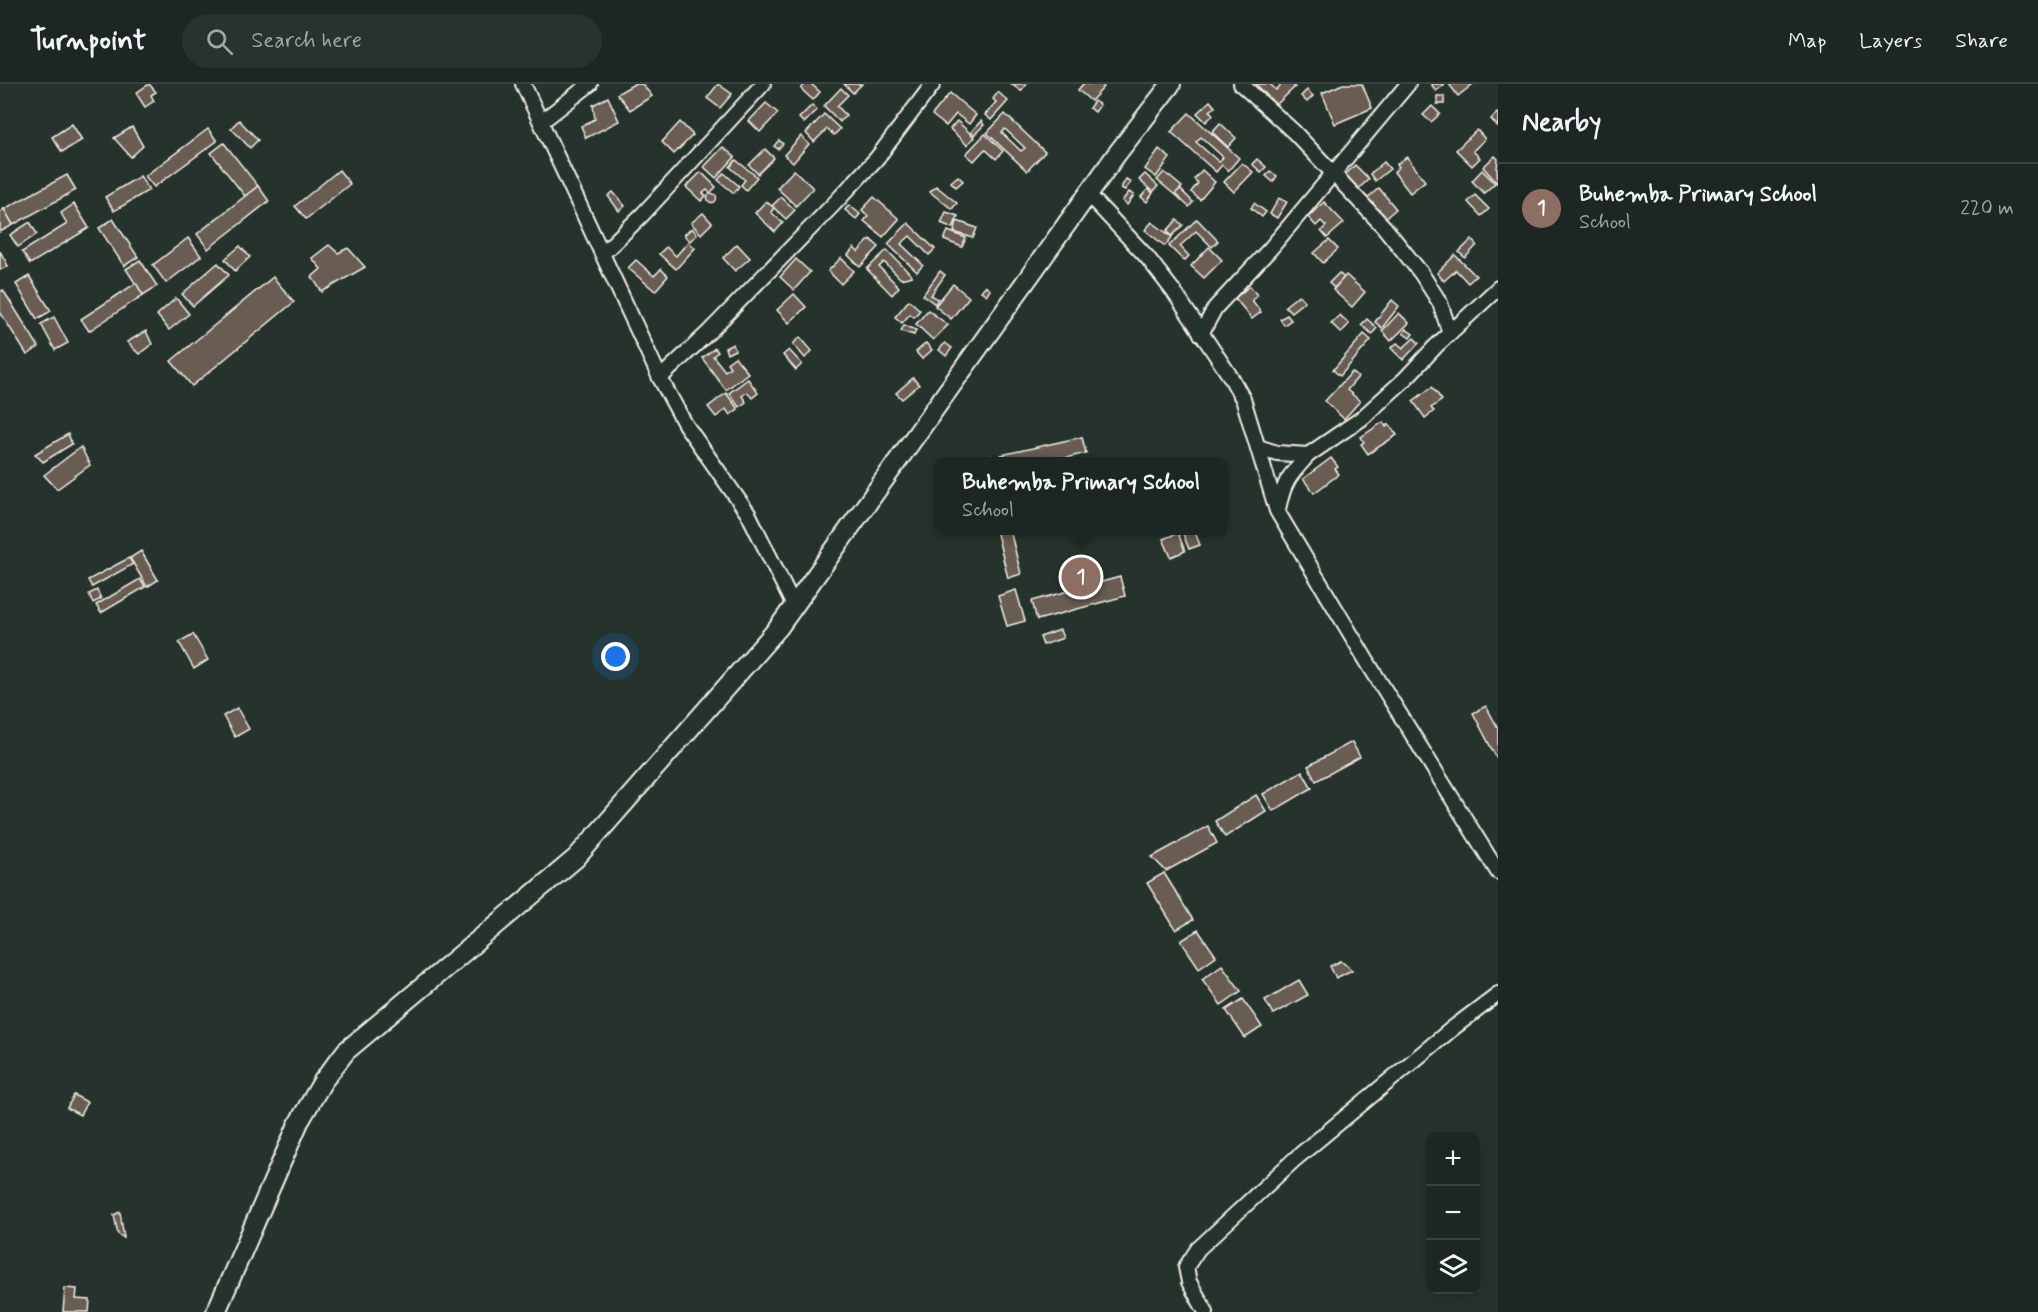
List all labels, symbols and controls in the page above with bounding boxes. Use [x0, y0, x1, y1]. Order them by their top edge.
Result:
search box [182, 14, 602, 68]
text: Turnpoint [30, 23, 146, 60]
icon: search [203, 25, 236, 58]
text: Search here [251, 27, 362, 55]
text: Map [1788, 27, 1826, 55]
text: Layers [1859, 27, 1922, 55]
text: Share [1955, 27, 2008, 55]
text: Nearby [1522, 106, 1601, 140]
text: Buhemba Primary School [1579, 181, 1817, 209]
text: 1 [1537, 195, 1546, 222]
text: 220 m [1960, 195, 2014, 222]
text: School [1579, 209, 1631, 236]
popup [934, 457, 1228, 535]
text: Buhemba Primary School [962, 469, 1200, 497]
text: School [962, 497, 1014, 524]
pin: 1 [1062, 554, 1100, 600]
your location [601, 642, 630, 671]
map controls [1426, 1132, 1480, 1294]
button: + [1426, 1132, 1480, 1186]
button: − [1426, 1186, 1480, 1240]
button: layers [1426, 1240, 1480, 1294]

